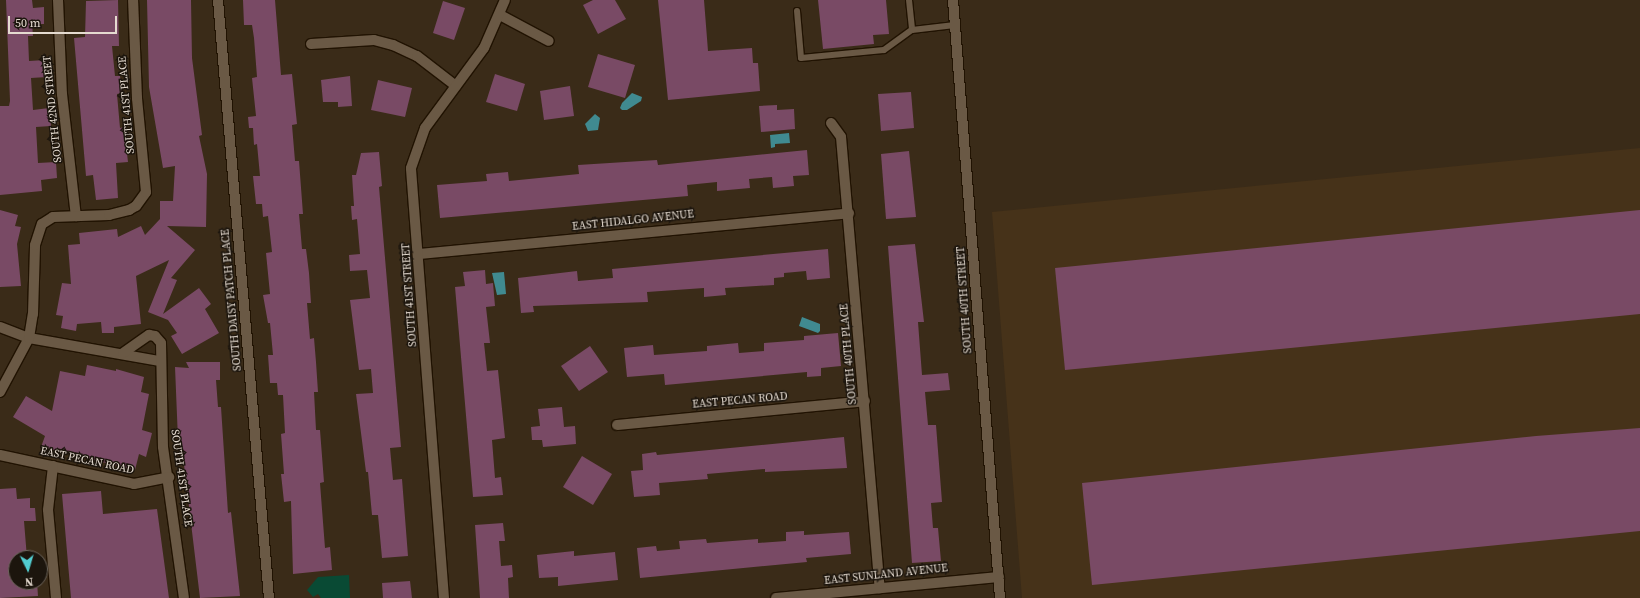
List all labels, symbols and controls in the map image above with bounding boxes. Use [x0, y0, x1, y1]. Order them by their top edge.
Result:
scale bar [10, 8, 119, 34]
text: 50 m [15, 15, 41, 31]
street label: SOUTH 42ND STREET [41, 55, 65, 163]
street label: SOUTH 41ST PLACE [116, 56, 138, 154]
street label: EAST HIDALGO AVENUE [571, 208, 695, 234]
street label: SOUTH DAISY PATCH PLACE [219, 228, 245, 372]
street label: SOUTH 41ST STREET [400, 243, 420, 347]
street label: SOUTH 40TH STREET [955, 246, 975, 354]
street label: SOUTH 40TH PLACE [838, 303, 860, 405]
street label: EAST PECAN ROAD [692, 390, 788, 412]
street label: SOUTH 41ST PLACE [168, 429, 194, 527]
street label: EAST PECAN ROAD [39, 445, 135, 477]
north arrow [8, 550, 48, 590]
street label: EAST SUNLAND AVENUE [823, 562, 949, 588]
text: N [24, 574, 34, 589]

